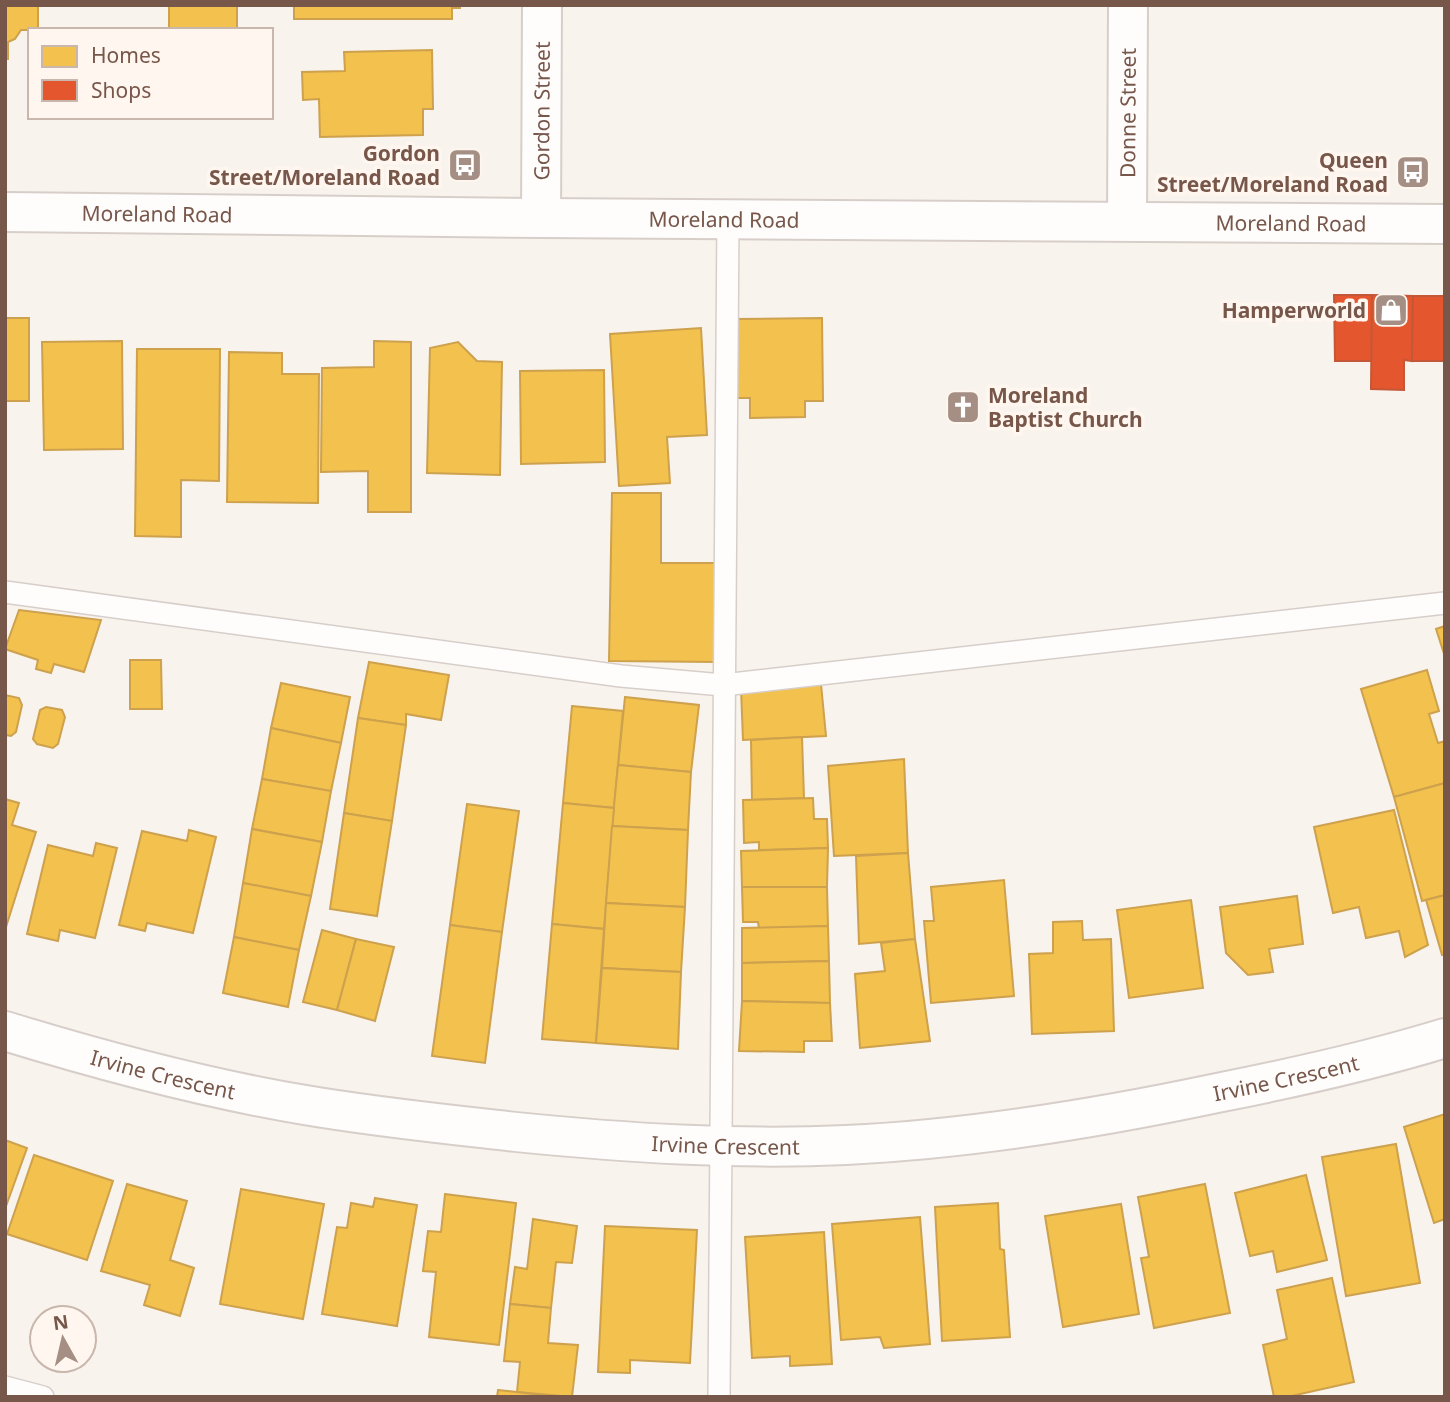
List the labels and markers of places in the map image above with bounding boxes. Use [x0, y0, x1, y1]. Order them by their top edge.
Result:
place label: Gordon Street/Moreland Road [209, 139, 440, 191]
bus stop icon: Gordon Street/Moreland Road [446, 146, 484, 184]
place label: Queen Street/Moreland Road [1157, 146, 1388, 198]
bus stop icon: Queen Street/Moreland Road [1394, 153, 1432, 191]
shop icon: Hamperworld [1372, 291, 1410, 329]
place label: Hamperworld [1222, 296, 1366, 324]
place label: Moreland Baptist Church [988, 381, 1143, 433]
church icon: Moreland Baptist Church [944, 388, 982, 426]

